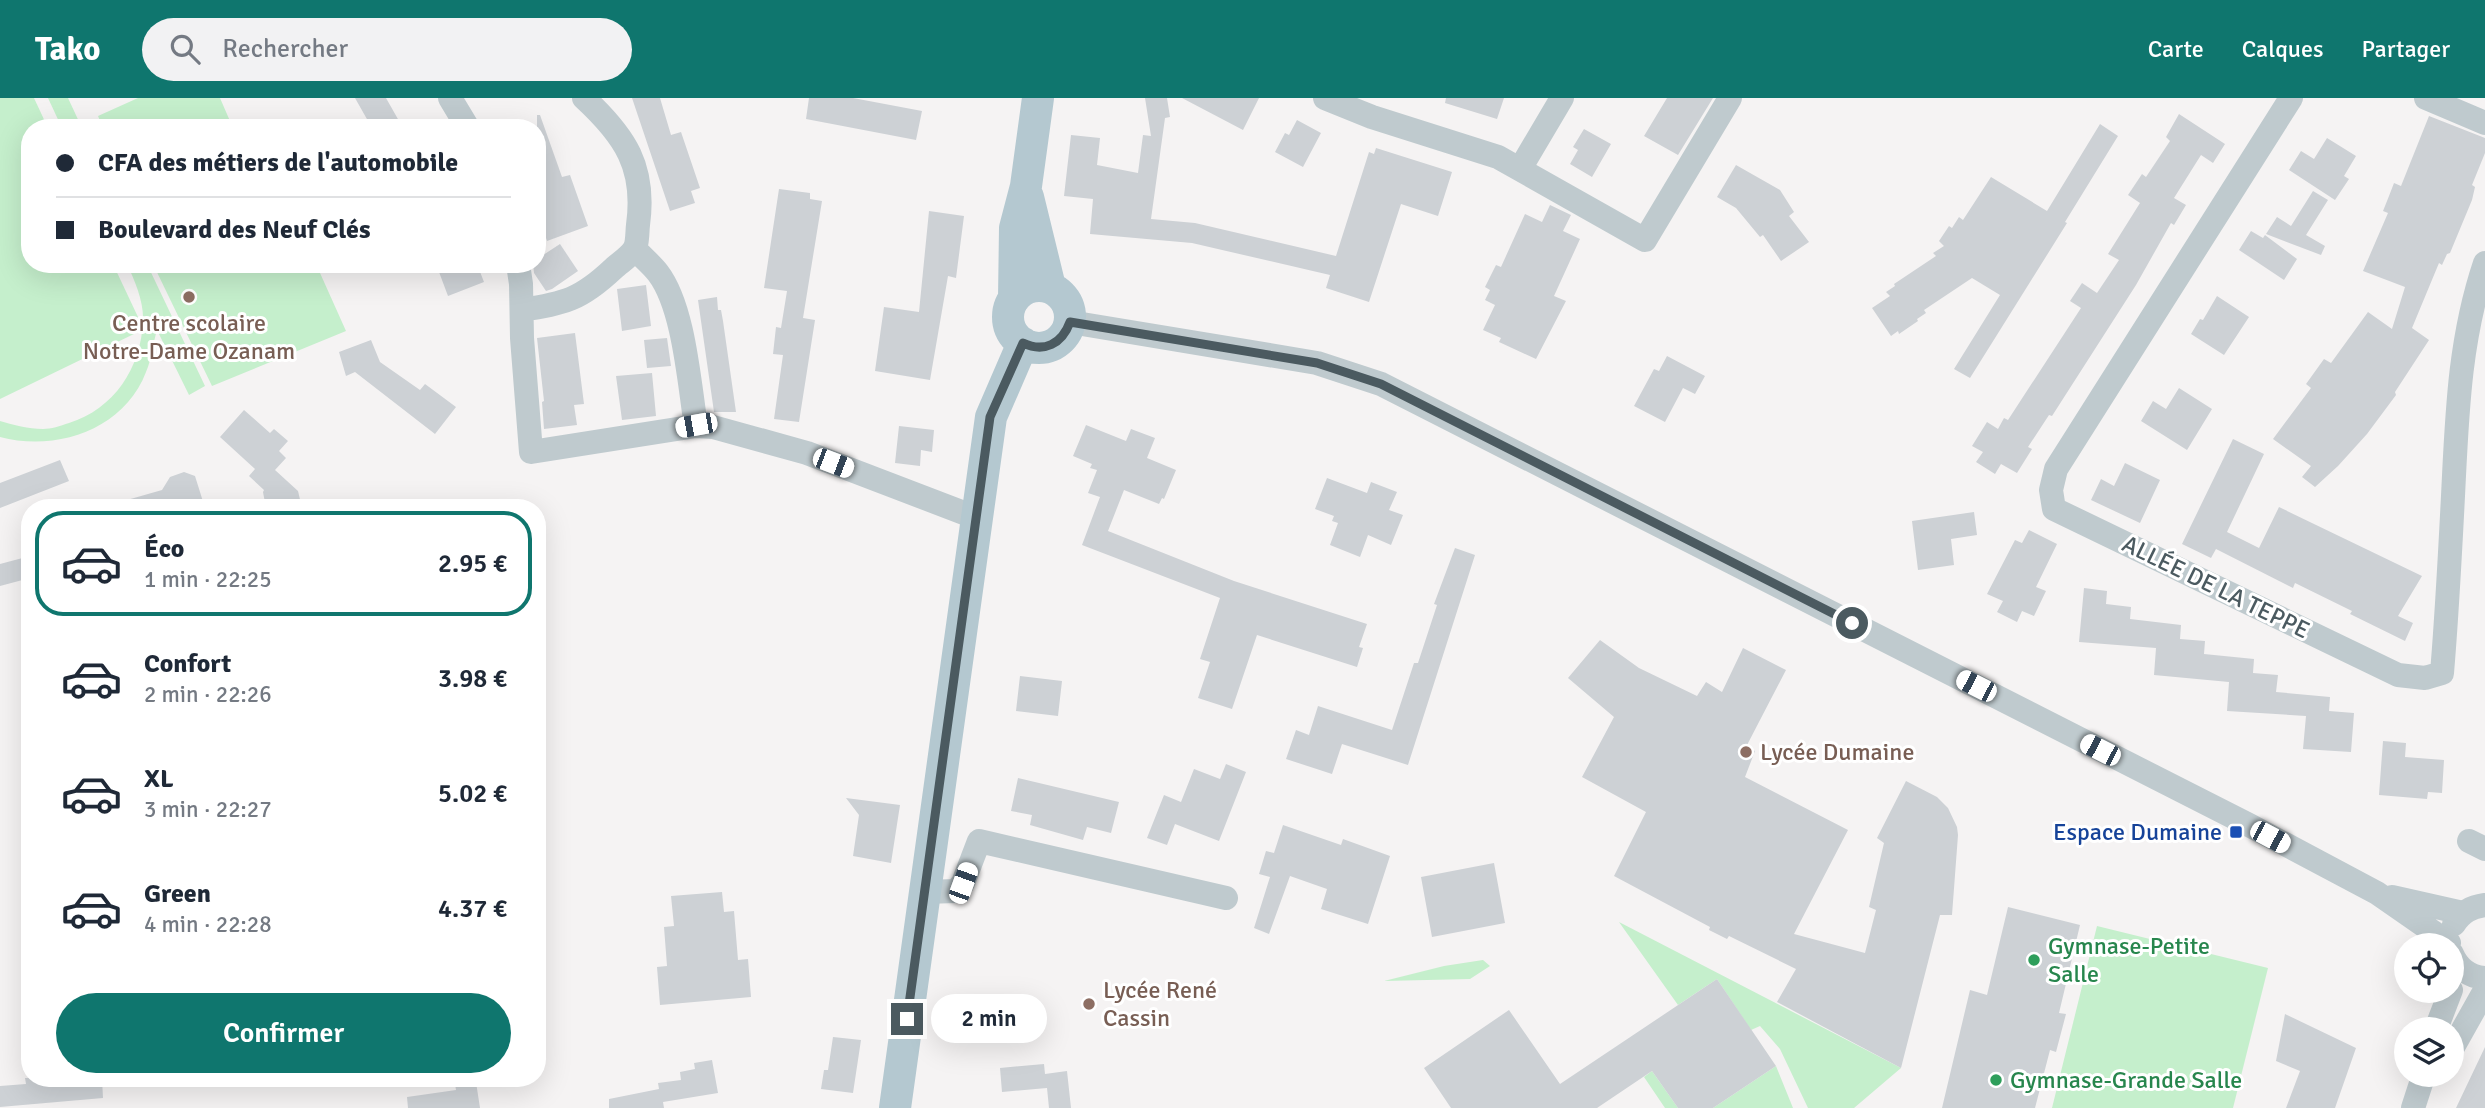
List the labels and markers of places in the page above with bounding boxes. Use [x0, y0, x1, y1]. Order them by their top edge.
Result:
marker: Centre scolaire Notre-Dame Ozanam [181, 289, 197, 305]
place label: Centre scolaire Notre-Dame Ozanam [83, 308, 295, 366]
place label: Lycée Dumaine [1760, 737, 1914, 767]
marker: Lycée Dumaine [1738, 744, 1754, 760]
place label: Espace Dumaine [2053, 817, 2222, 847]
marker: Espace Dumaine [2228, 824, 2244, 840]
place label: Gymnase-Petite Salle [2048, 931, 2210, 989]
marker: Gymnase-Petite Salle [2026, 952, 2042, 968]
place label: Lycée René Cassin [1103, 975, 1217, 1033]
marker: Lycée René Cassin [1081, 996, 1097, 1012]
place label: Gymnase-Grande Salle [2010, 1065, 2242, 1095]
marker: Gymnase-Grande Salle [1988, 1072, 2004, 1088]

